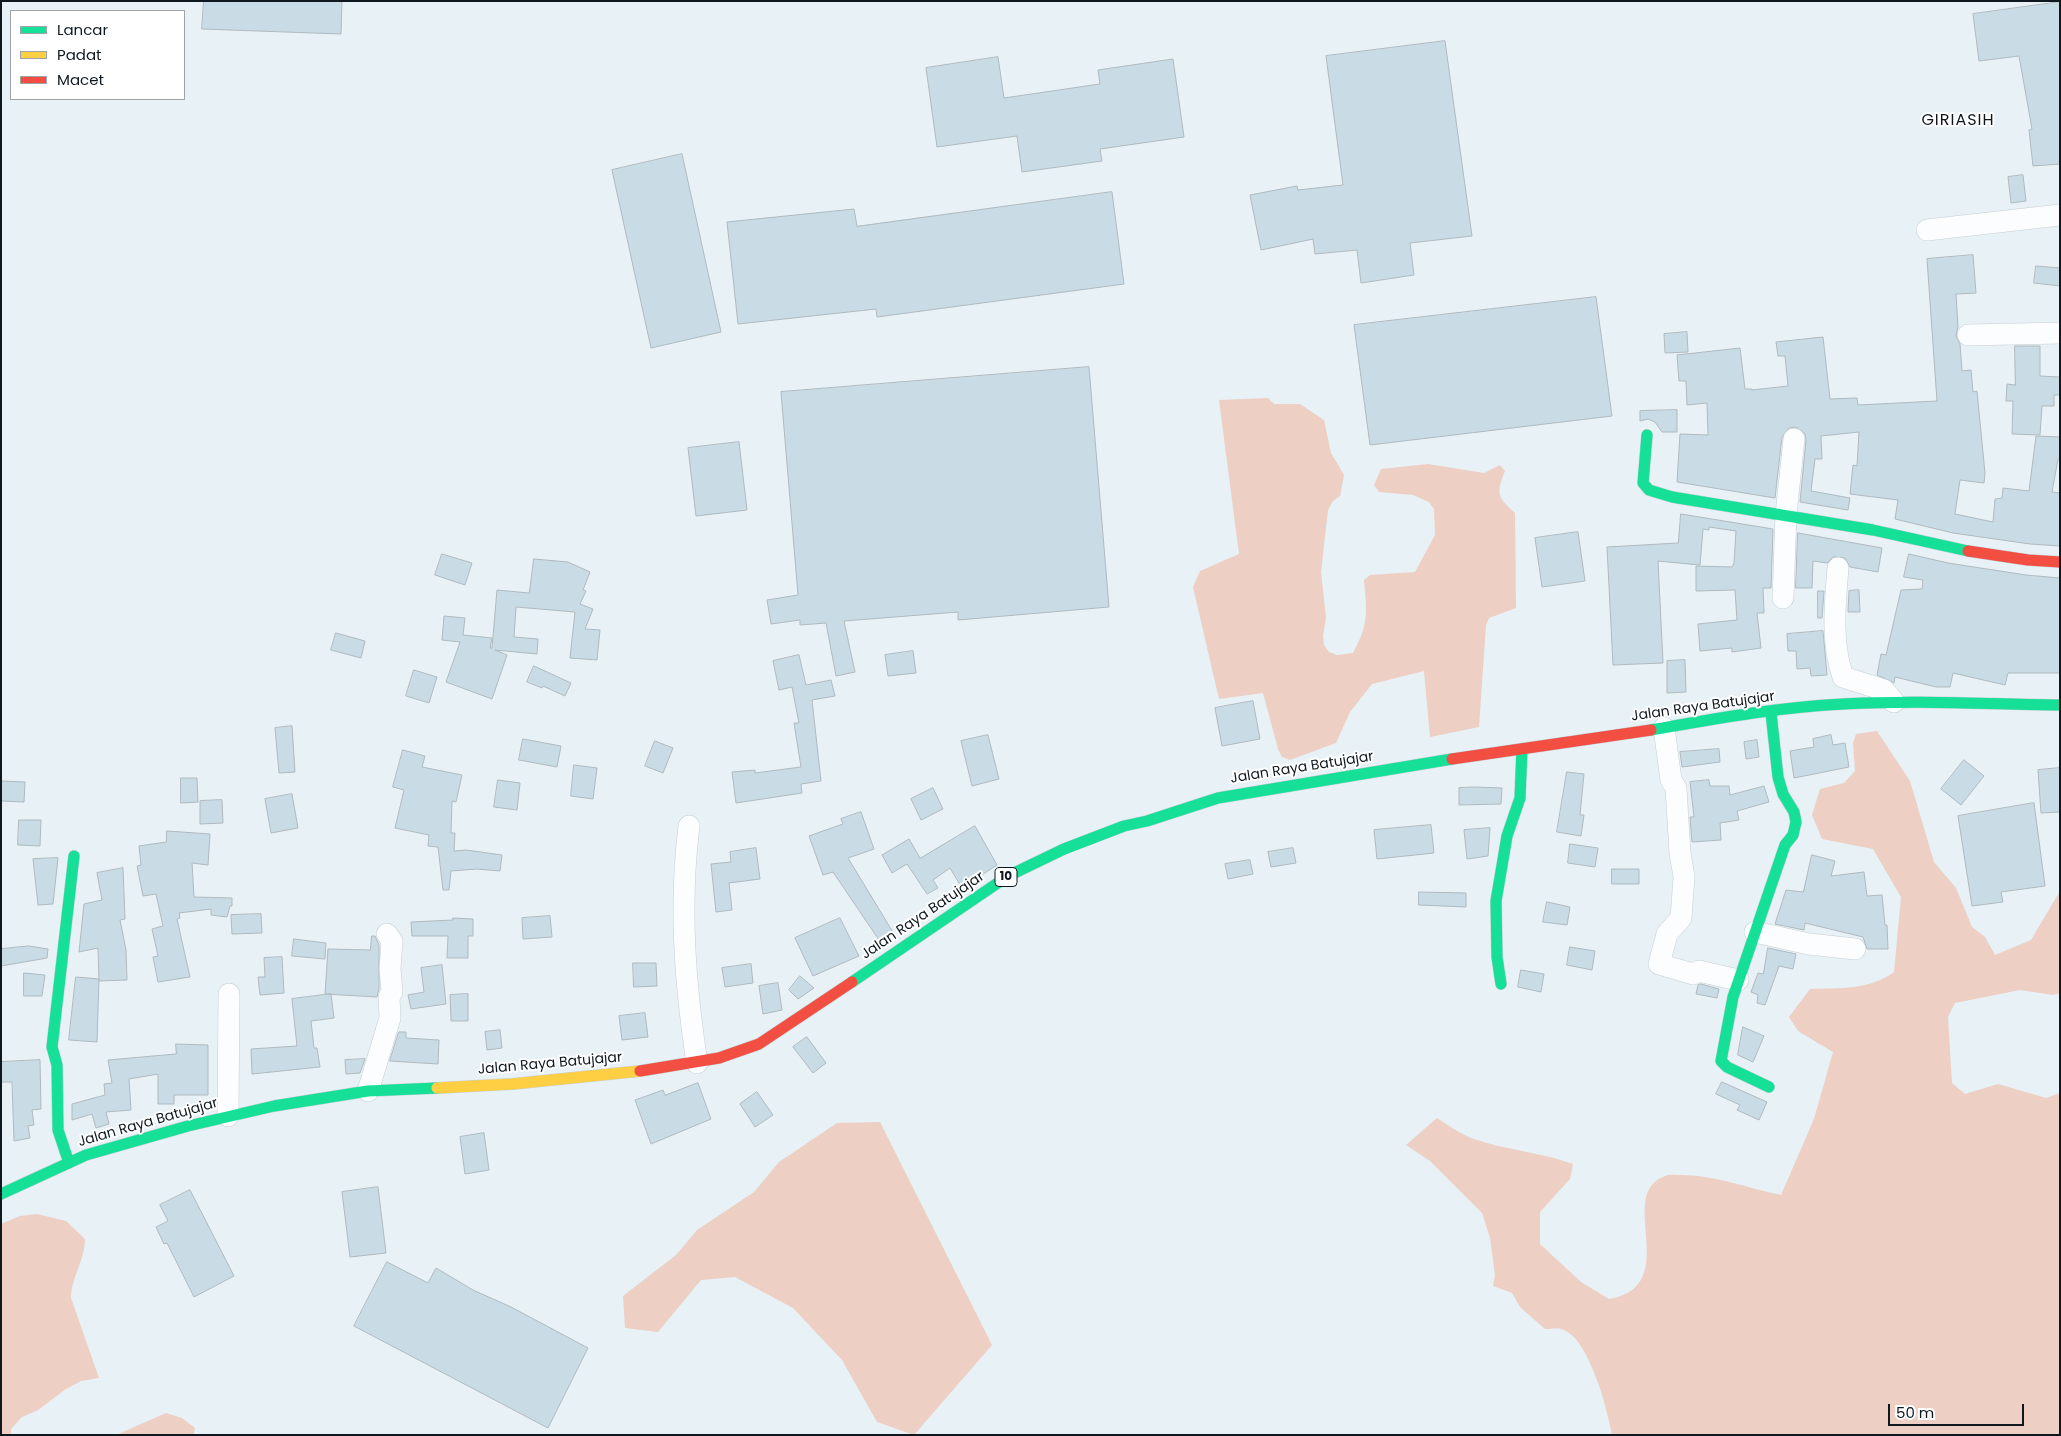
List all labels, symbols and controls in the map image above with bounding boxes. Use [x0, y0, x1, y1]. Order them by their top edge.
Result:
legend [10, 10, 185, 100]
text: Lancar [57, 19, 108, 40]
text: Padat [57, 44, 102, 65]
text: Macet [57, 69, 104, 90]
district label: GIRIASIH [1920, 111, 1996, 131]
street label: Jalan Raya Batujajar [1630, 689, 1776, 725]
street label: Jalan Raya Batujajar [1229, 748, 1375, 788]
road number: 10 [995, 868, 1017, 886]
street label: Jalan Raya Batujajar [858, 869, 988, 963]
street label: Jalan Raya Batujajar [477, 1049, 623, 1079]
street label: Jalan Raya Batujajar [76, 1095, 220, 1151]
scale bar [1891, 1394, 2027, 1426]
text: 50 m [1896, 1402, 1934, 1423]

